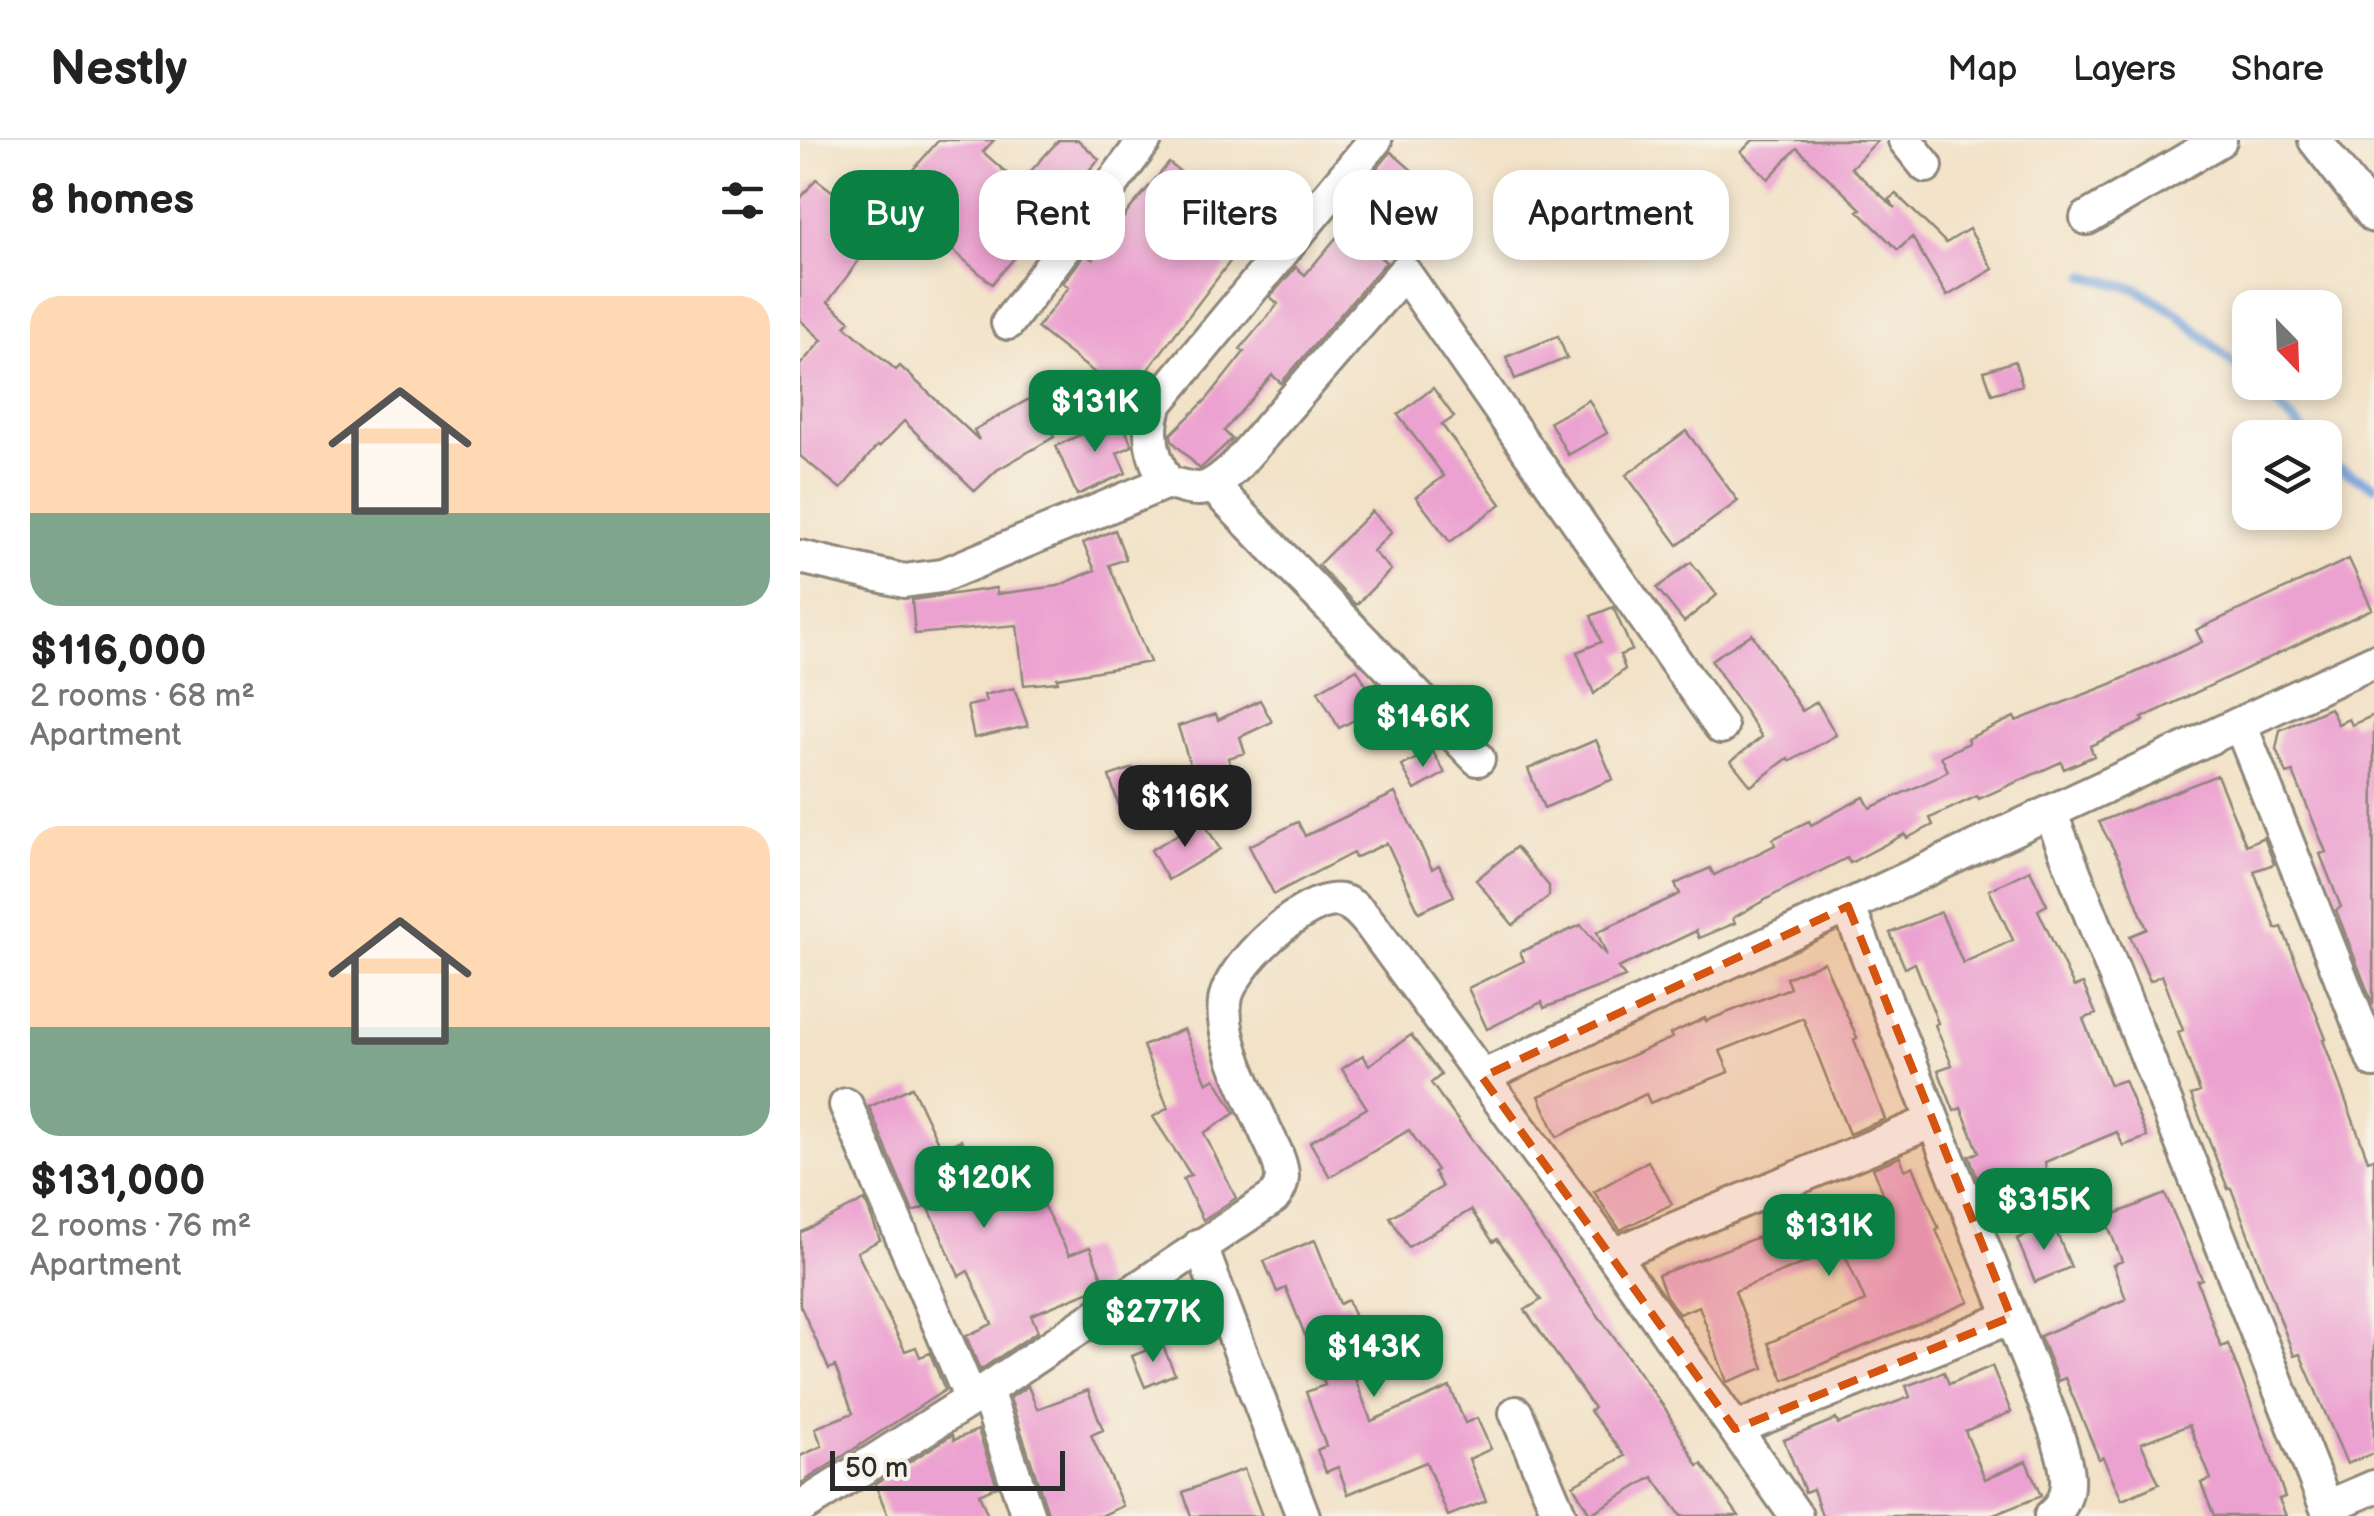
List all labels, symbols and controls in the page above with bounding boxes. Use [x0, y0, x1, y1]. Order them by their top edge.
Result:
text: Nestly [50, 41, 187, 98]
text: Map [1947, 48, 2018, 91]
text: Layers [2073, 48, 2176, 91]
text: Share [2231, 48, 2324, 91]
chip: Buy [830, 170, 959, 260]
chip: Rent [979, 170, 1125, 260]
chip: Filters [1145, 170, 1313, 260]
chip: New [1333, 170, 1473, 260]
chip: Apartment [1493, 170, 1729, 260]
icon: filters [715, 173, 770, 228]
text: 8 homes [30, 175, 194, 226]
north arrow [2232, 290, 2342, 400]
map controls [2232, 290, 2342, 530]
icon: home [310, 361, 490, 541]
pin: $131K [1025, 370, 1165, 455]
text: $131K [1051, 383, 1139, 422]
button: layers [2232, 420, 2342, 530]
text: $116,000 [30, 626, 206, 677]
text: 2 rooms · 68 m² [30, 677, 255, 716]
pin: $146K [1353, 685, 1493, 770]
text: $146K [1376, 698, 1470, 737]
text: Apartment [30, 716, 181, 755]
pin: $116K [1115, 765, 1255, 850]
text: $116K [1140, 778, 1230, 817]
icon: home [310, 891, 490, 1071]
pin: $120K [914, 1146, 1054, 1231]
text: $131,000 [30, 1156, 205, 1207]
text: $120K [937, 1159, 1031, 1198]
pin: $315K [1974, 1168, 2114, 1253]
text: $315K [1997, 1181, 2091, 1220]
pin: $131K [1759, 1194, 1899, 1279]
text: 2 rooms · 76 m² [30, 1207, 251, 1246]
text: $131K [1785, 1207, 1873, 1246]
text: Apartment [30, 1246, 181, 1285]
pin: $277K [1083, 1280, 1223, 1365]
text: $277K [1105, 1293, 1201, 1332]
pin: $143K [1304, 1315, 1444, 1400]
text: $143K [1327, 1328, 1421, 1367]
scale bar [830, 1446, 1065, 1490]
text: 50 m [845, 1452, 908, 1485]

